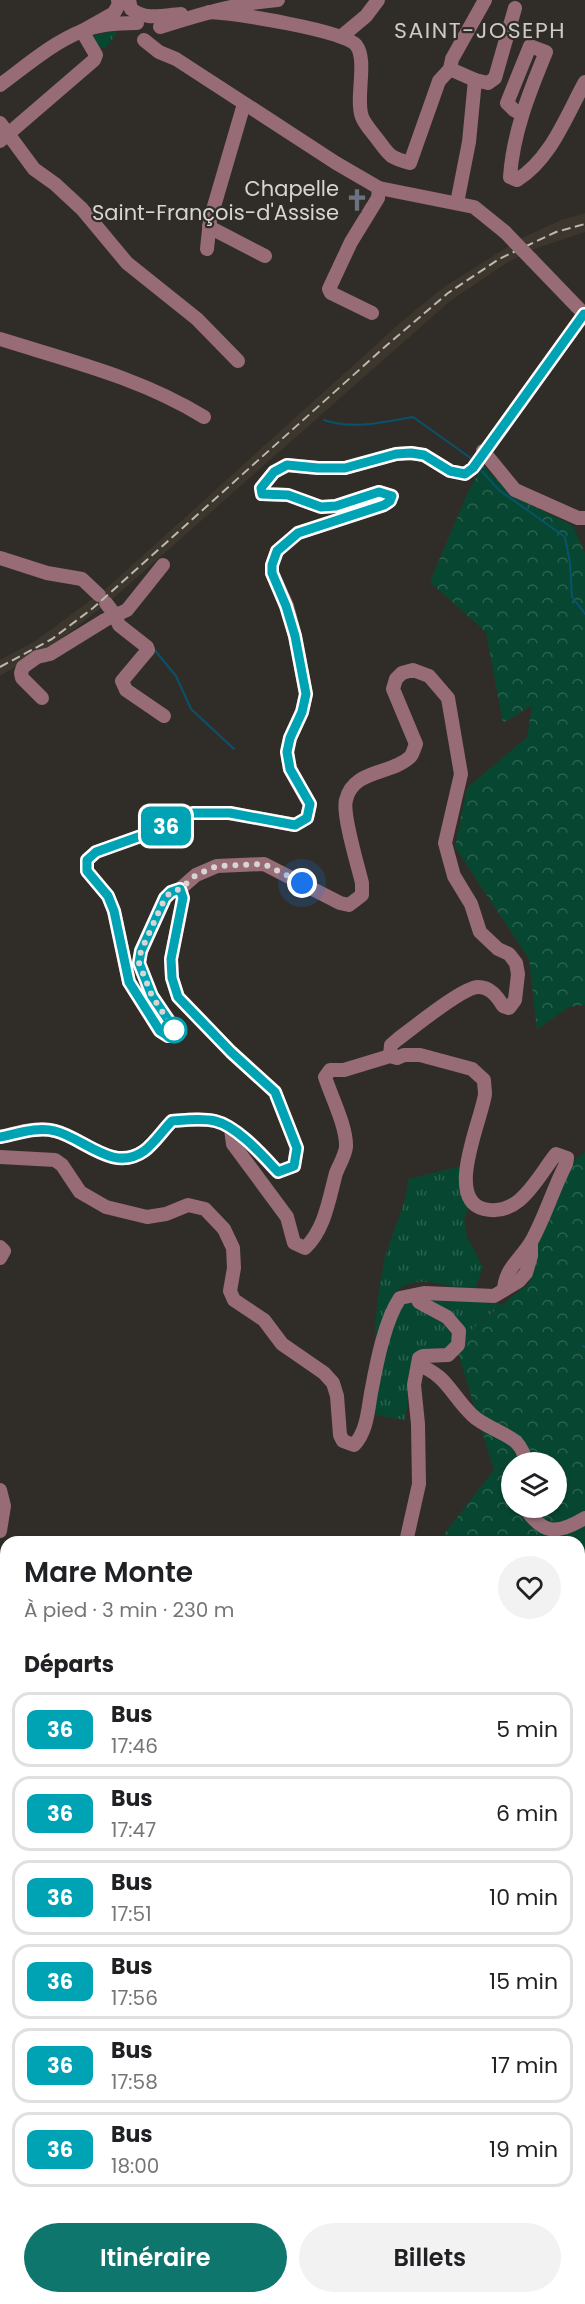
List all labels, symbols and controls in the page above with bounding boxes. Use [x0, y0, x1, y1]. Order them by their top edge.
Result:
district label: SAINT-JOSEPH [394, 15, 566, 46]
place label: Chapelle Saint-François-d'Assise [92, 174, 339, 227]
church icon: Chapelle Saint-François-d'Assise [344, 187, 370, 213]
line badge: 36 [139, 806, 193, 846]
text: 36 [153, 812, 179, 841]
your location [287, 868, 317, 898]
unlabelled marker [161, 1017, 187, 1043]
map controls [501, 1452, 567, 1518]
button: layers [501, 1452, 567, 1518]
text: Mare Monte [24, 1553, 193, 1592]
button: heart [498, 1556, 561, 1619]
text: À pied · 3 min · 230 m [24, 1596, 234, 1624]
text: Départs [24, 1649, 114, 1680]
text: Bus [111, 1699, 153, 1730]
text: 5 min [496, 1714, 558, 1745]
text: 36 [47, 1715, 73, 1744]
text: 17:46 [111, 1732, 158, 1760]
text: Bus [111, 1783, 153, 1814]
text: 6 min [496, 1798, 558, 1829]
text: 36 [47, 1799, 73, 1828]
text: 17:47 [111, 1816, 156, 1844]
text: Bus [111, 1867, 153, 1898]
text: 10 min [489, 1882, 558, 1913]
text: 36 [47, 1883, 73, 1912]
text: 17:51 [111, 1900, 152, 1928]
text: Bus [111, 1951, 153, 1982]
text: 15 min [489, 1966, 558, 1997]
text: 36 [47, 1967, 73, 1996]
text: 17:56 [111, 1984, 158, 2012]
text: Bus [111, 2035, 153, 2066]
text: 17 min [491, 2050, 558, 2081]
text: 36 [47, 2051, 73, 2080]
text: 17:58 [111, 2068, 158, 2096]
text: Bus [111, 2119, 153, 2150]
text: 19 min [489, 2134, 558, 2165]
text: 36 [47, 2135, 73, 2164]
text: 18:00 [111, 2152, 159, 2180]
button: Itinéraire [24, 2223, 287, 2292]
button: Billets [299, 2223, 561, 2292]

